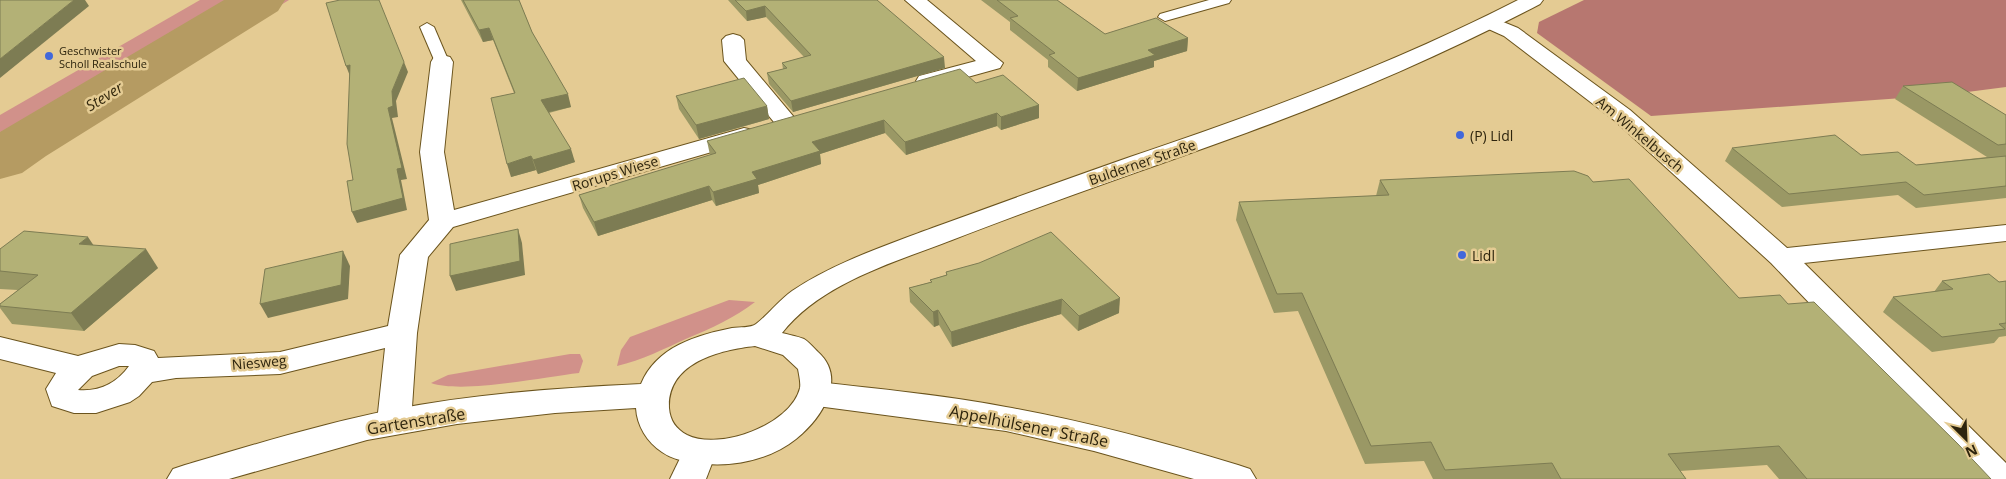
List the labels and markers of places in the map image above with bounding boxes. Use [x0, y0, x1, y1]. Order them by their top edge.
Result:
place label: Geschwister Scholl Realschule [59, 43, 147, 71]
marker: Geschwister Scholl Realschule [43, 50, 55, 62]
place label: (P) Lidl [1470, 126, 1513, 145]
marker: (P) Lidl [1454, 129, 1466, 141]
place label: Lidl [1472, 246, 1495, 265]
marker: Lidl [1456, 249, 1468, 261]

